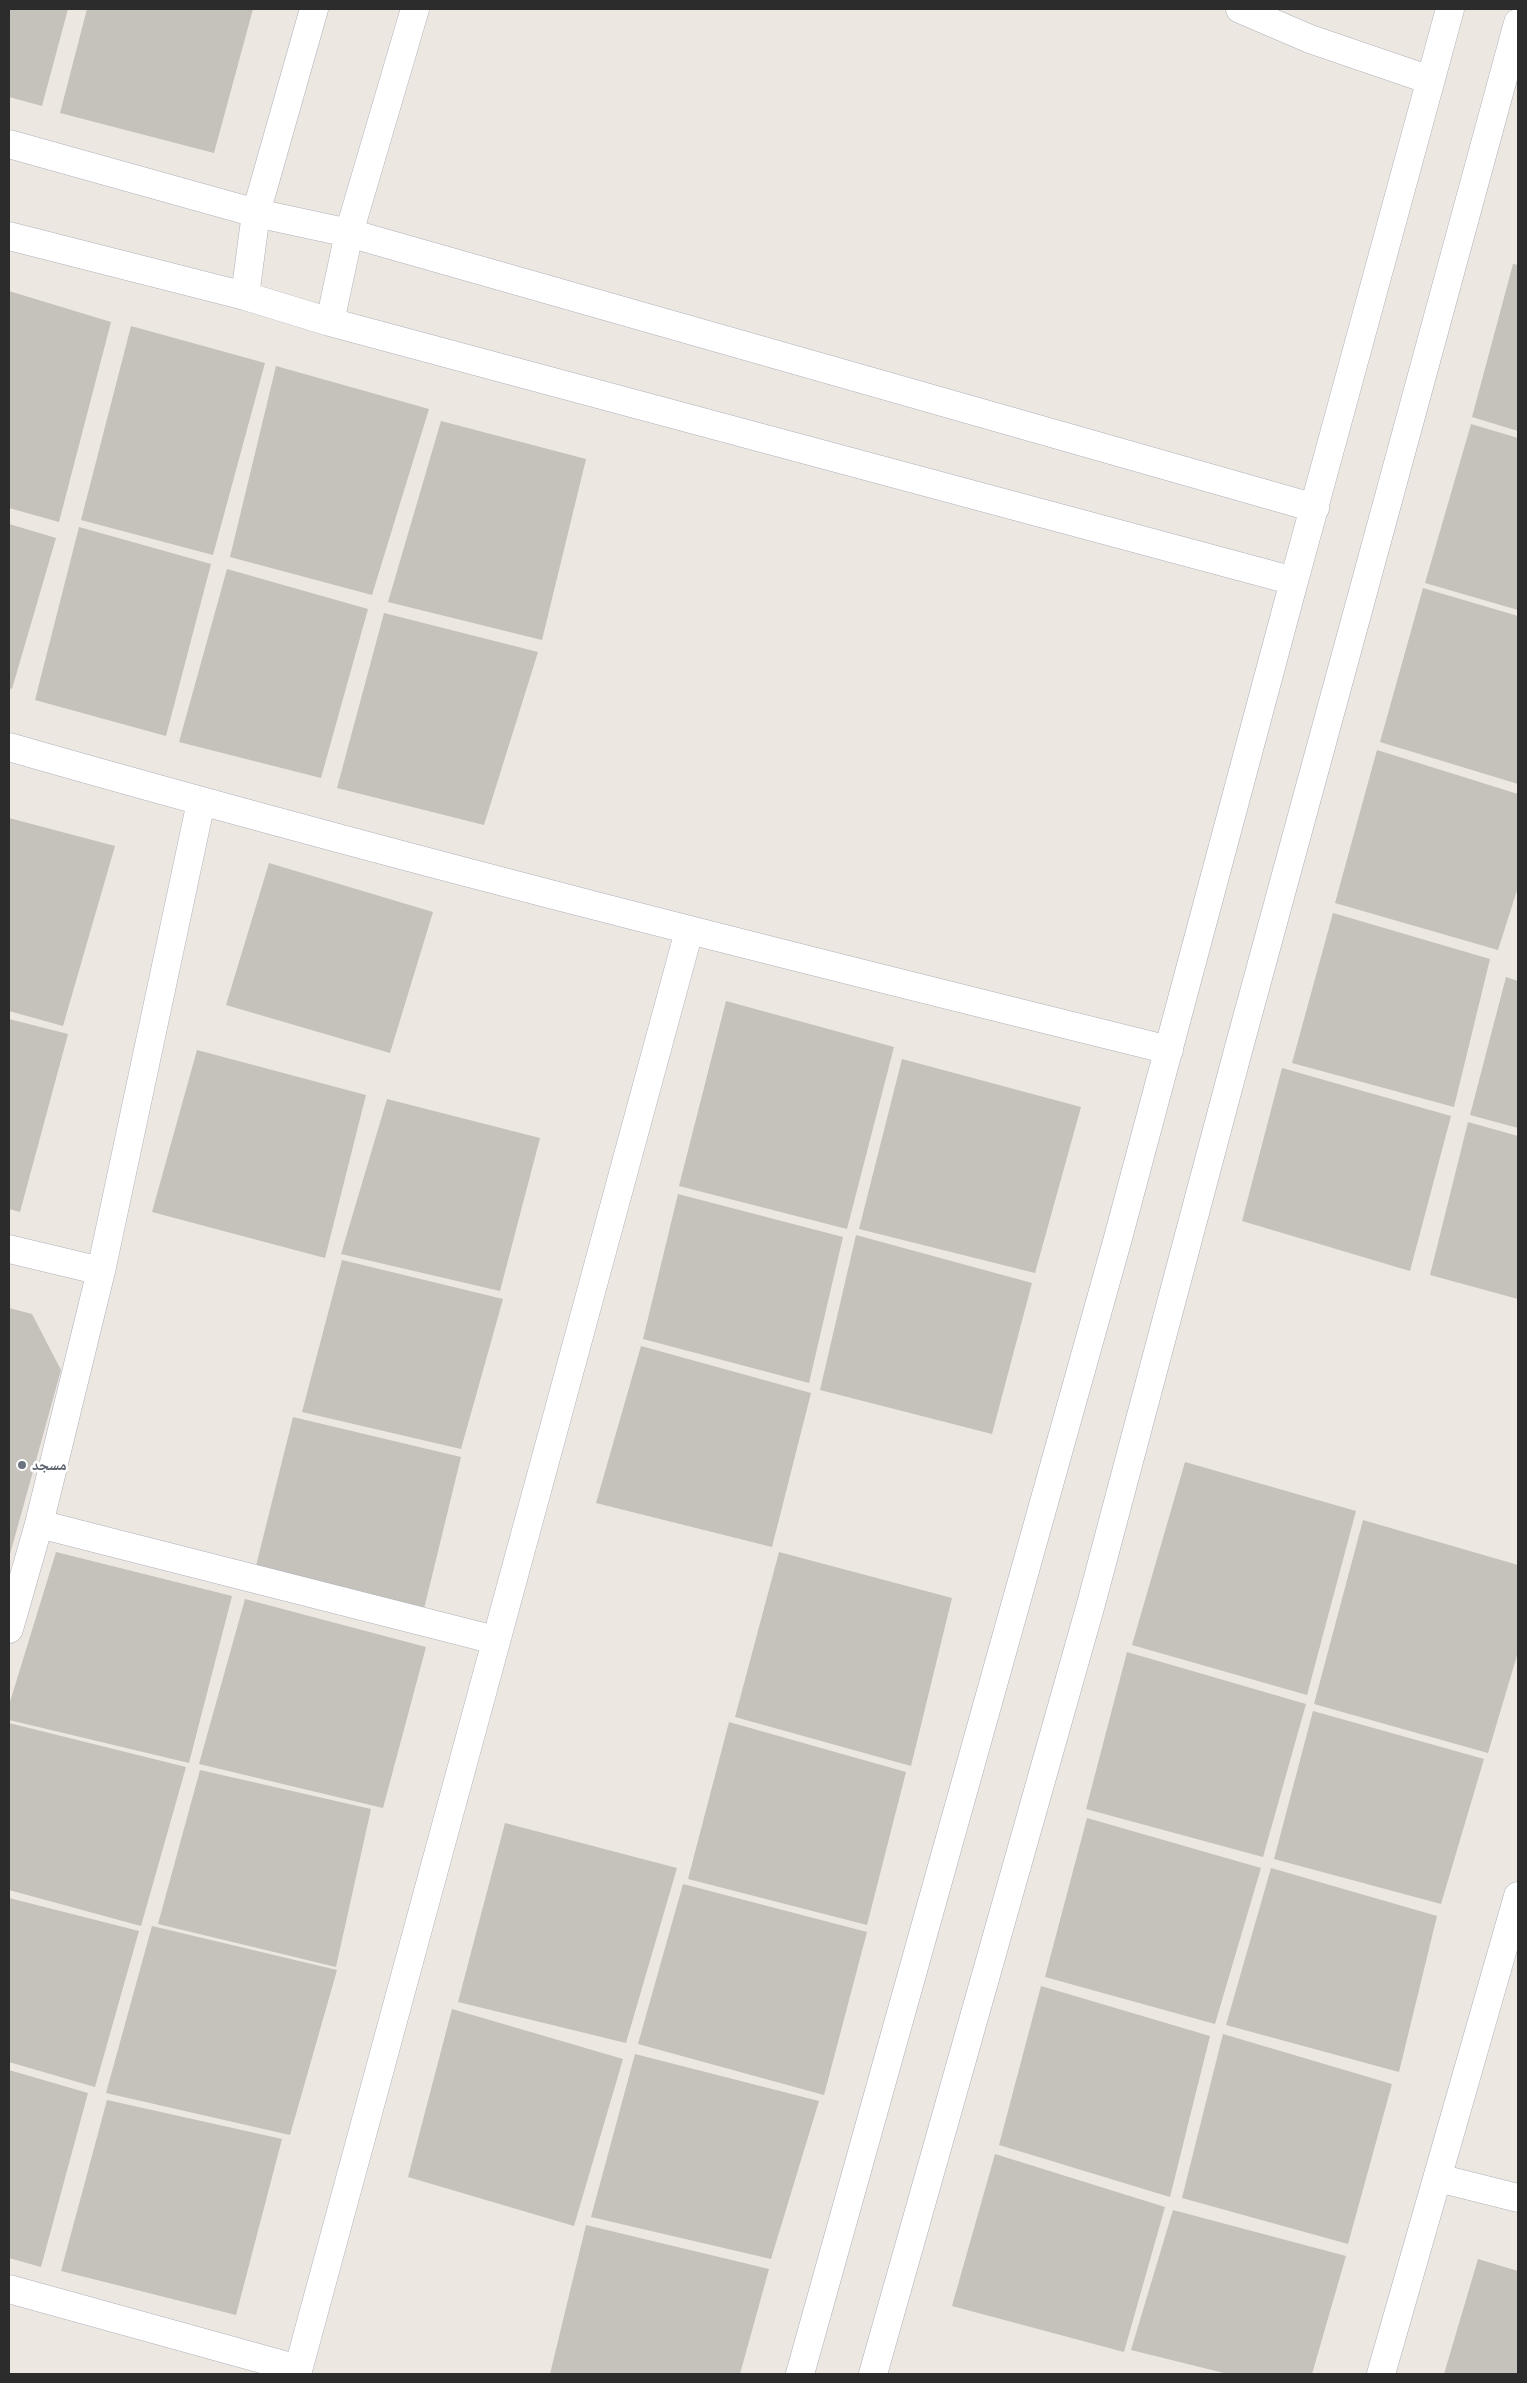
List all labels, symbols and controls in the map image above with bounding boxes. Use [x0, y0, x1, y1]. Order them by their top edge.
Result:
place label: مسجد [32, 1456, 67, 1474]
marker: مسجد [16, 1459, 28, 1471]

